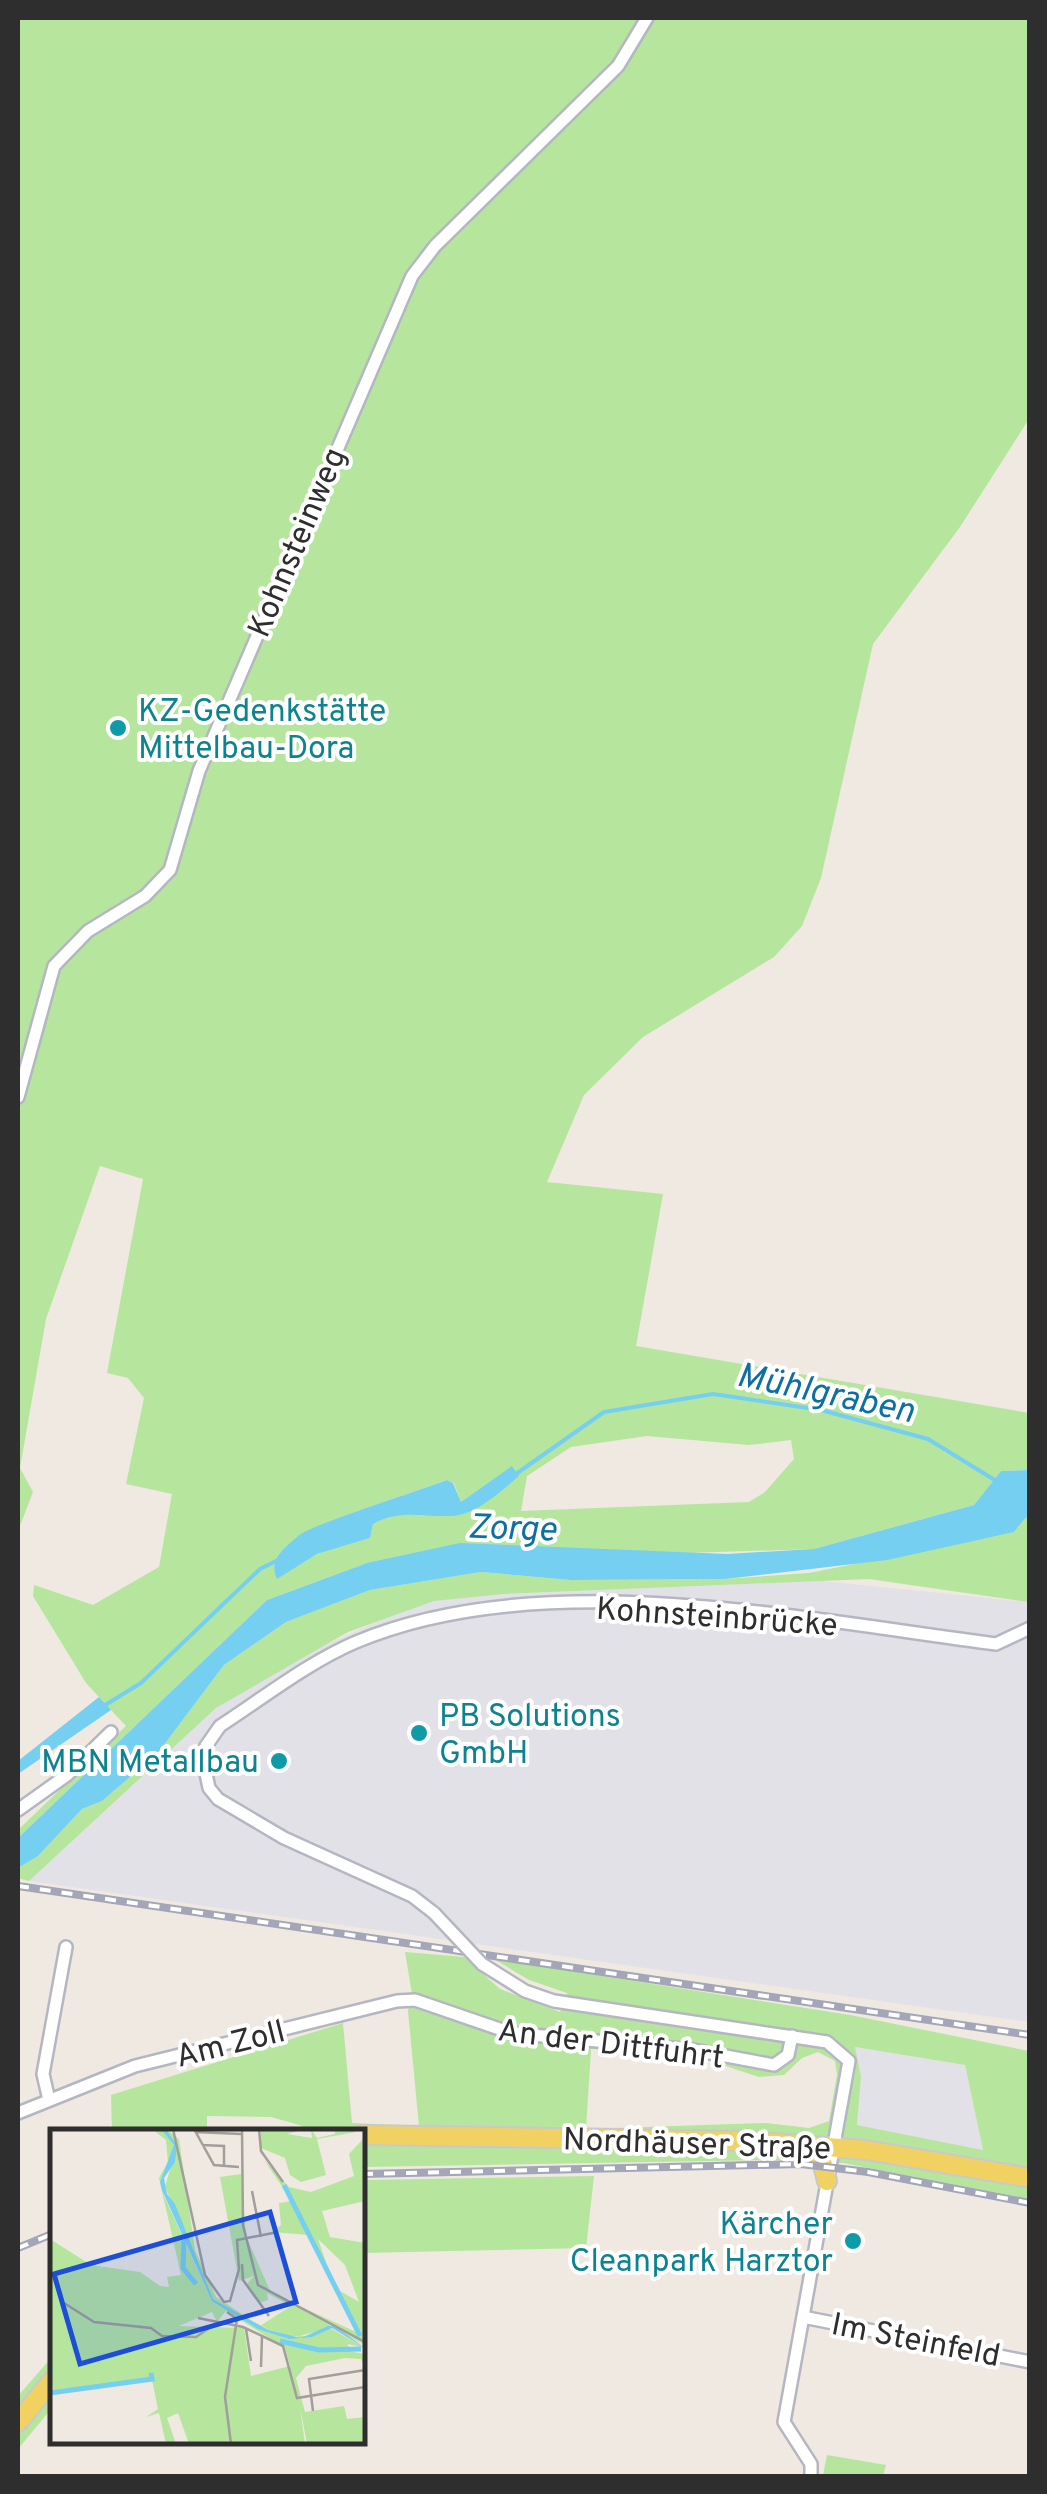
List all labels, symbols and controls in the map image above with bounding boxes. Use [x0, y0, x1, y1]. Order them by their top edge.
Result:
street label: Kohnsteinweg [241, 442, 357, 644]
place label: KZ-Gedenkstätte Mittelbau-Dora [138, 693, 386, 770]
marker: KZ-Gedenkstätte Mittelbau-Dora [107, 717, 129, 739]
water label: Mühlgraben [733, 1355, 918, 1435]
water label: Zorge [467, 1506, 558, 1554]
street label: Kohnsteinbrücke [595, 1591, 839, 1647]
place label: PB Solutions GmbH [439, 1698, 621, 1775]
marker: PB Solutions GmbH [408, 1722, 430, 1744]
place label: MBN Metallbau [41, 1744, 259, 1784]
marker: MBN Metallbau [268, 1750, 290, 1772]
street label: An der Dittfuhrt [495, 2012, 726, 2080]
street label: Am Zoll [172, 2013, 289, 2079]
street label: Nordhäuser Straße [562, 2121, 832, 2171]
inset map [50, 2129, 365, 2444]
place label: Kärcher Cleanpark Harztor [570, 2206, 833, 2283]
marker: Kärcher Cleanpark Harztor [842, 2230, 864, 2252]
street label: Im Steinfeld [828, 2306, 1003, 2378]

